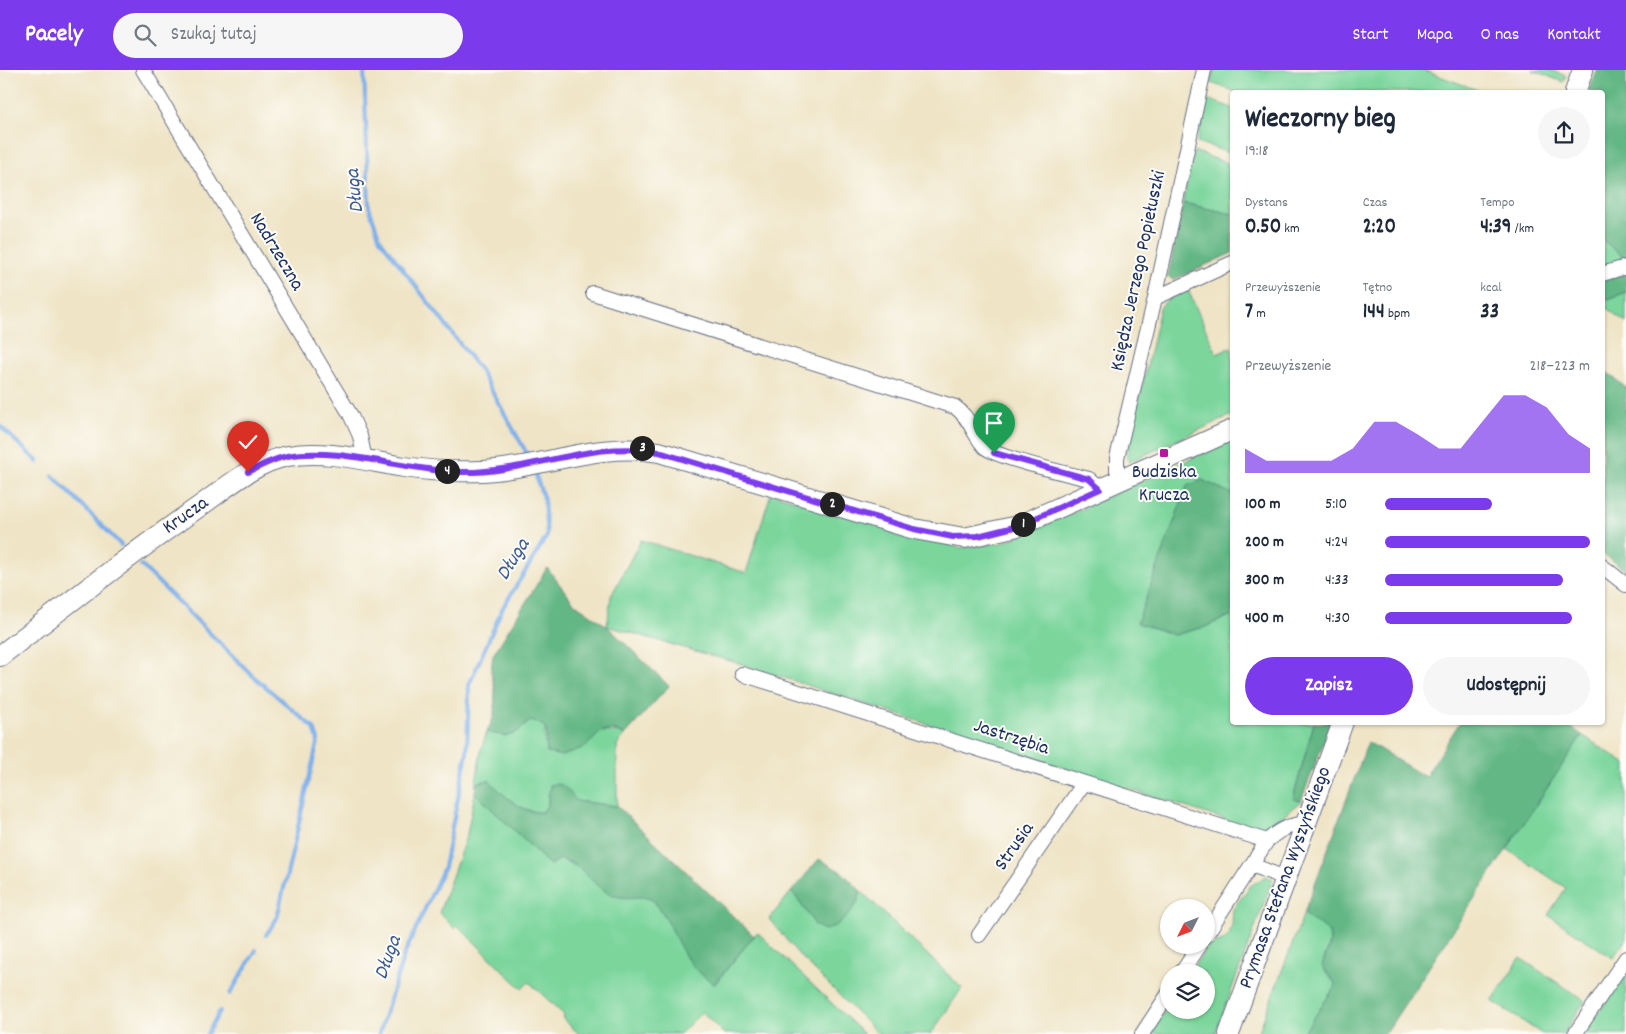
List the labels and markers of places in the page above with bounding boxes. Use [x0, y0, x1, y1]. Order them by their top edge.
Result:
pin [973, 402, 1015, 453]
pin [227, 421, 269, 472]
pin: 3 [630, 436, 654, 460]
marker: Budziska Krucza [1158, 447, 1170, 459]
pin: 4 [434, 458, 460, 484]
place label: Budziska Krucza [1132, 459, 1197, 510]
pin: 2 [820, 492, 844, 516]
pin: 1 [1010, 512, 1036, 536]

